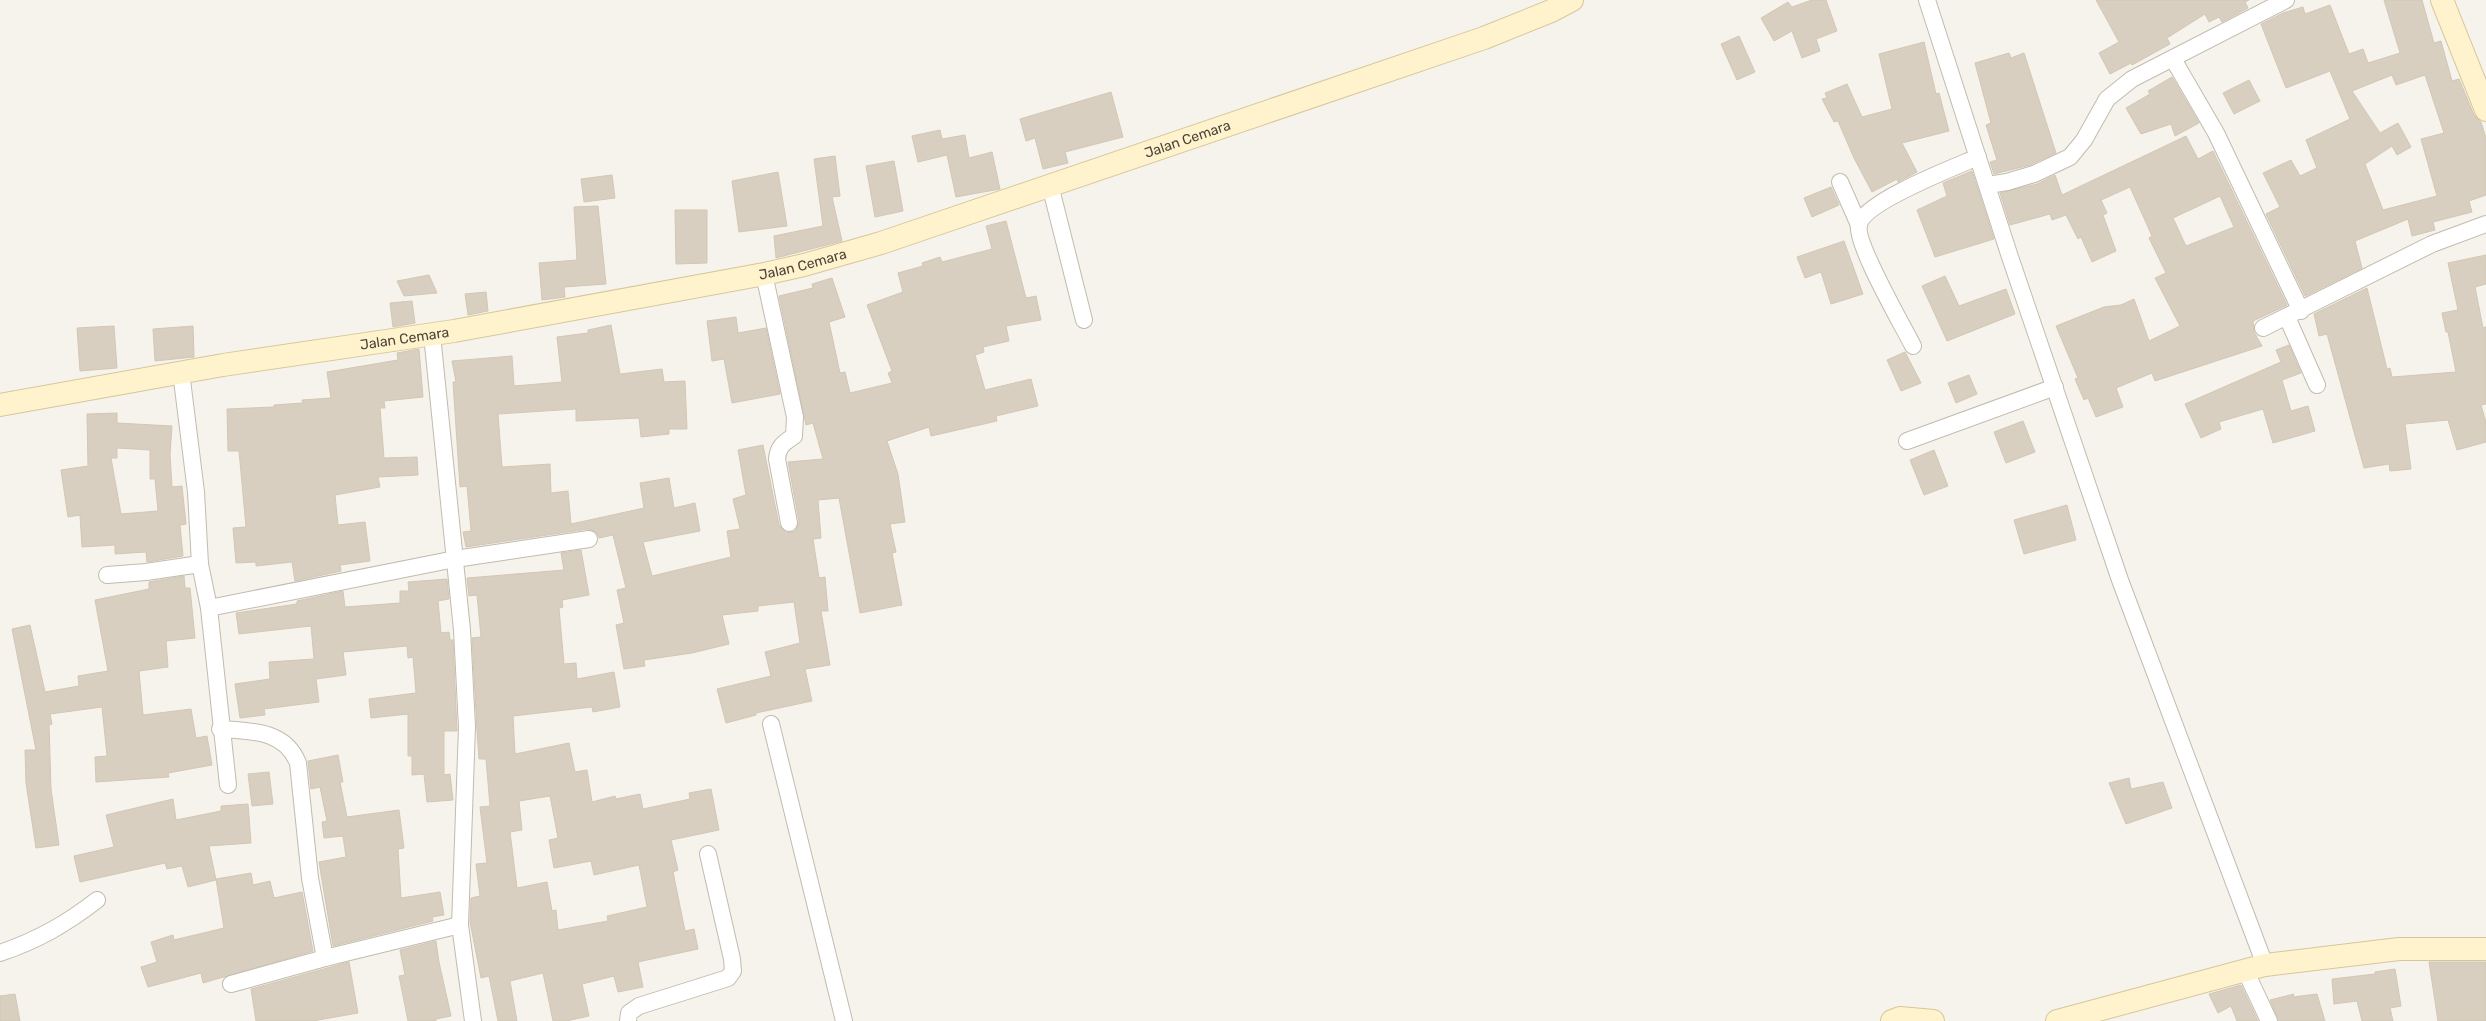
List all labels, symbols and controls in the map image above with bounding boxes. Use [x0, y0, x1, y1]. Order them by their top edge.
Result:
street label: Jalan Cemara [1142, 117, 1233, 162]
street label: Jalan Cemara [757, 245, 849, 284]
street label: Jalan Cemara [359, 324, 450, 354]

